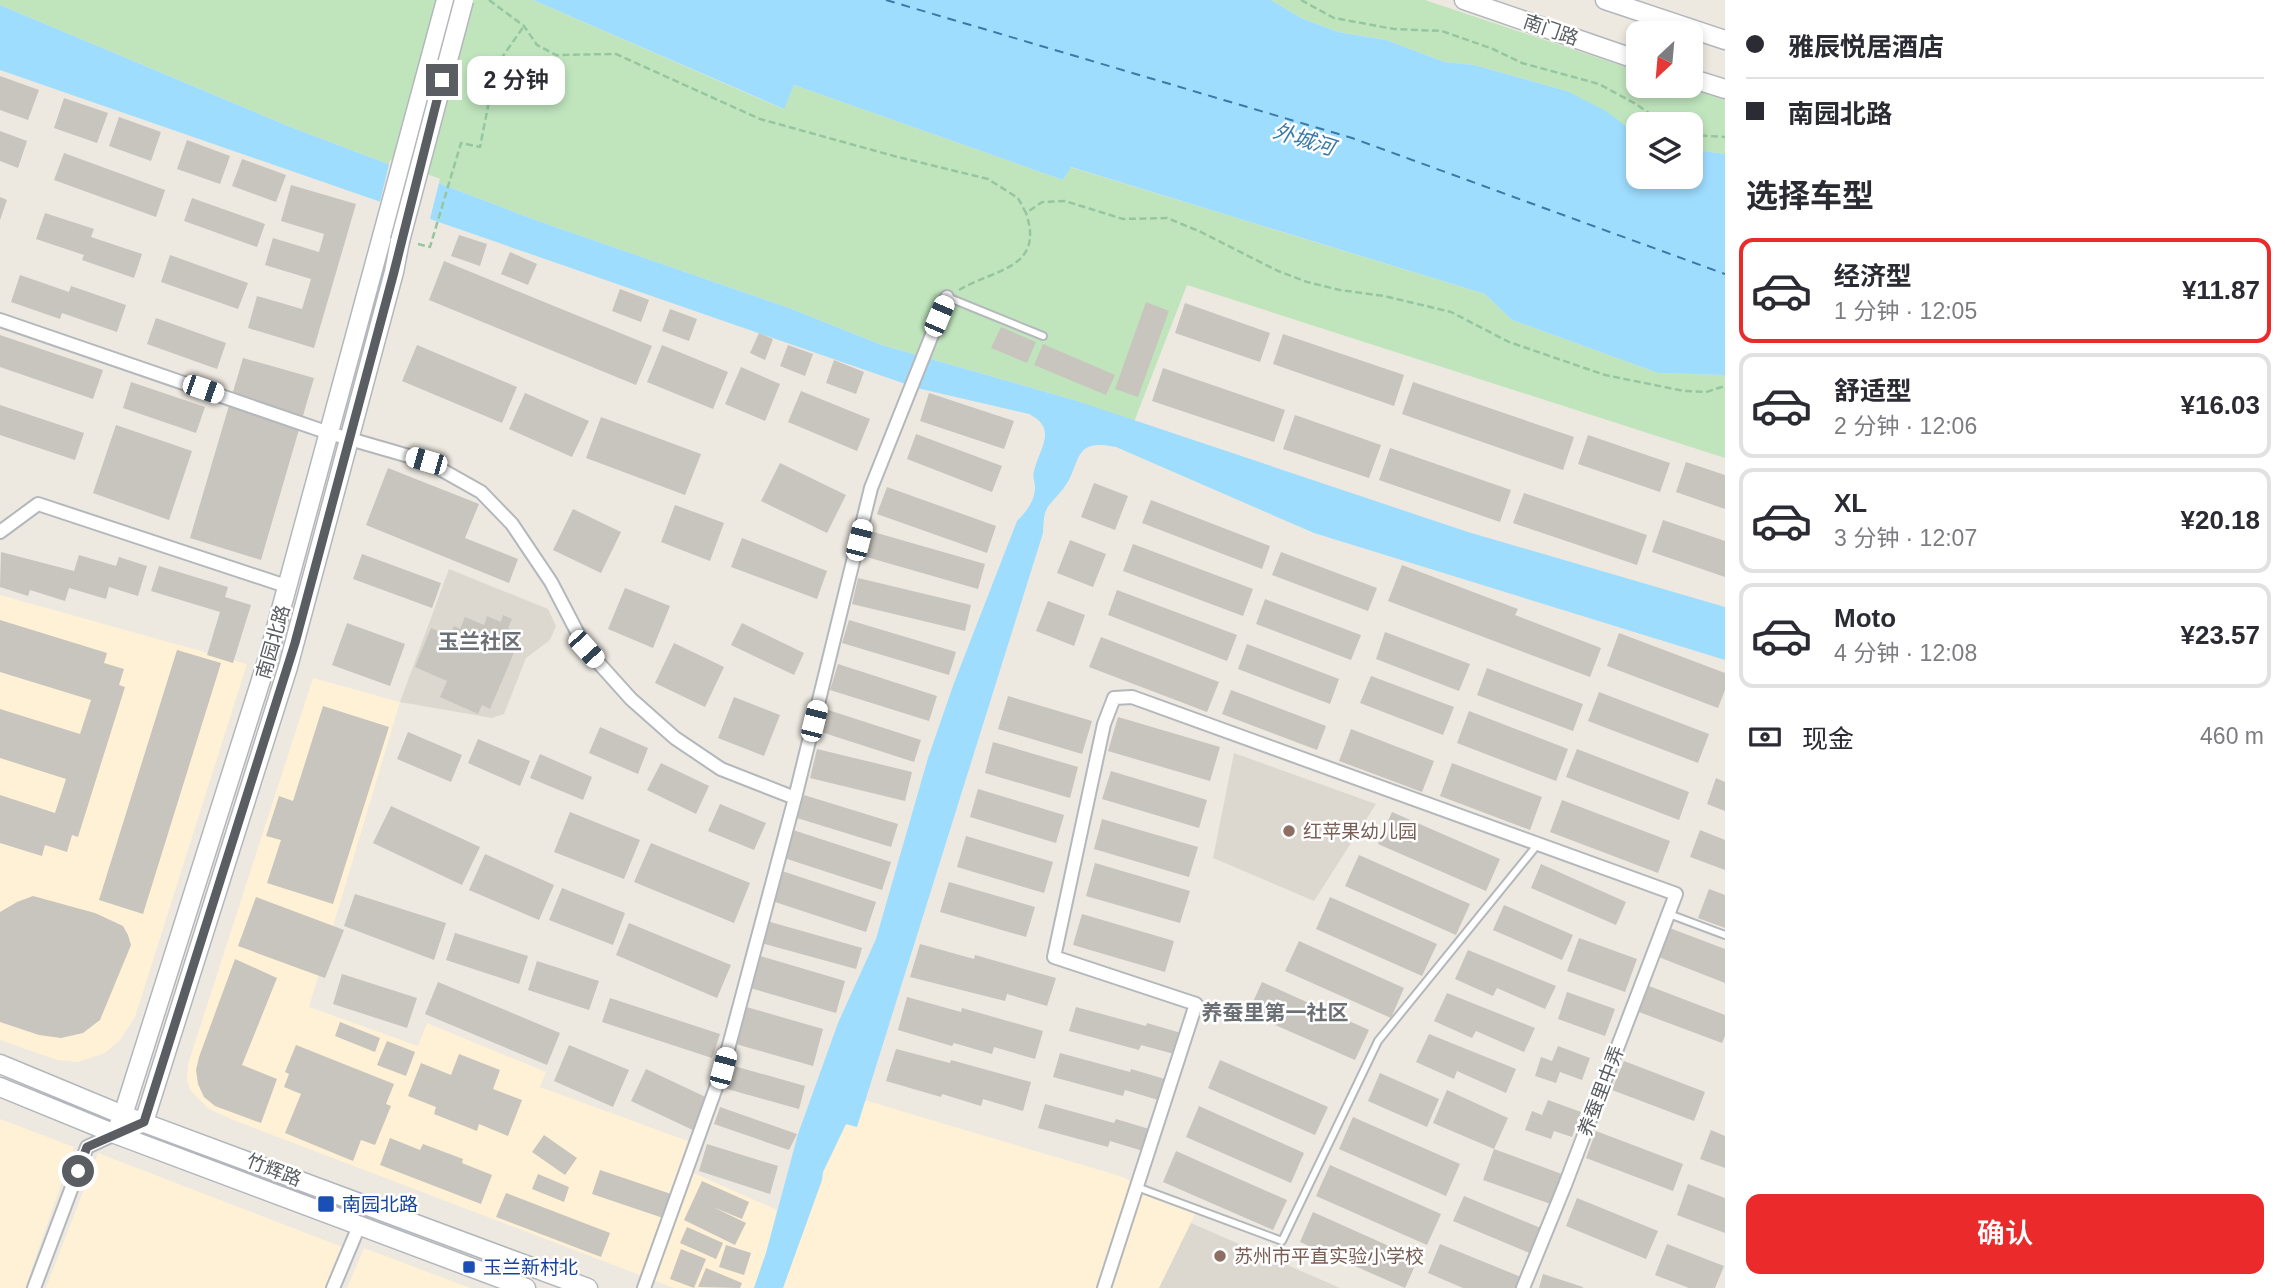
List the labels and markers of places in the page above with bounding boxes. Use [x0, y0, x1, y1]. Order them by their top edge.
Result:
place label: 红苹果幼儿园 [1303, 821, 1417, 842]
marker: 红苹果幼儿园 [1281, 823, 1297, 839]
marker: 南园北路 [316, 1194, 336, 1214]
place label: 南园北路 [342, 1194, 418, 1215]
place label: 苏州市平直实验小学校 [1234, 1246, 1424, 1267]
marker: 苏州市平直实验小学校 [1212, 1248, 1228, 1264]
place label: 玉兰新村北 [483, 1257, 578, 1278]
marker: 玉兰新村北 [461, 1259, 477, 1275]

